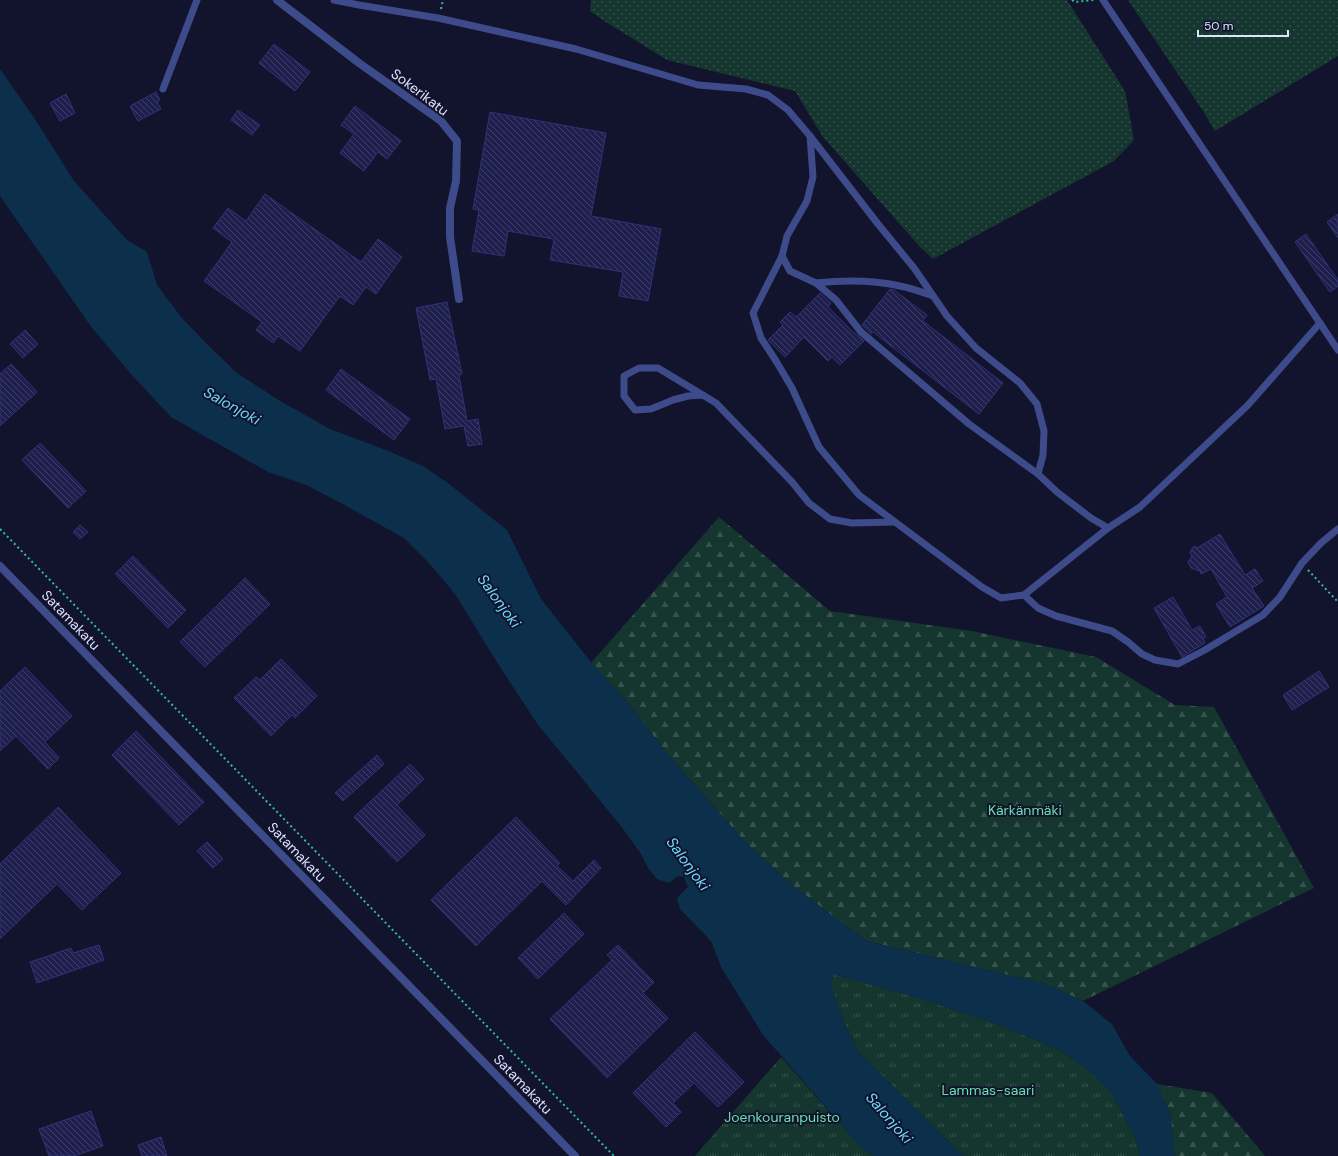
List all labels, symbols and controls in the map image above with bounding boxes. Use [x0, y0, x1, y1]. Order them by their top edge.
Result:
scale bar [1198, 12, 1288, 38]
text: 50 m [1204, 18, 1233, 34]
street label: Sokerikatu [388, 65, 452, 119]
water label: Salonjoki [200, 382, 264, 430]
water label: Salonjoki [473, 570, 526, 632]
street label: Satamakatu [38, 586, 104, 654]
park label: Kärkänmäki [988, 801, 1062, 819]
street label: Satamakatu [264, 818, 330, 886]
water label: Salonjoki [662, 833, 715, 895]
street label: Satamakatu [490, 1050, 556, 1118]
park label: Lammas-saari [942, 1081, 1034, 1099]
water label: Salonjoki [861, 1088, 917, 1148]
park label: Joenkouranpuisto [724, 1108, 840, 1126]

